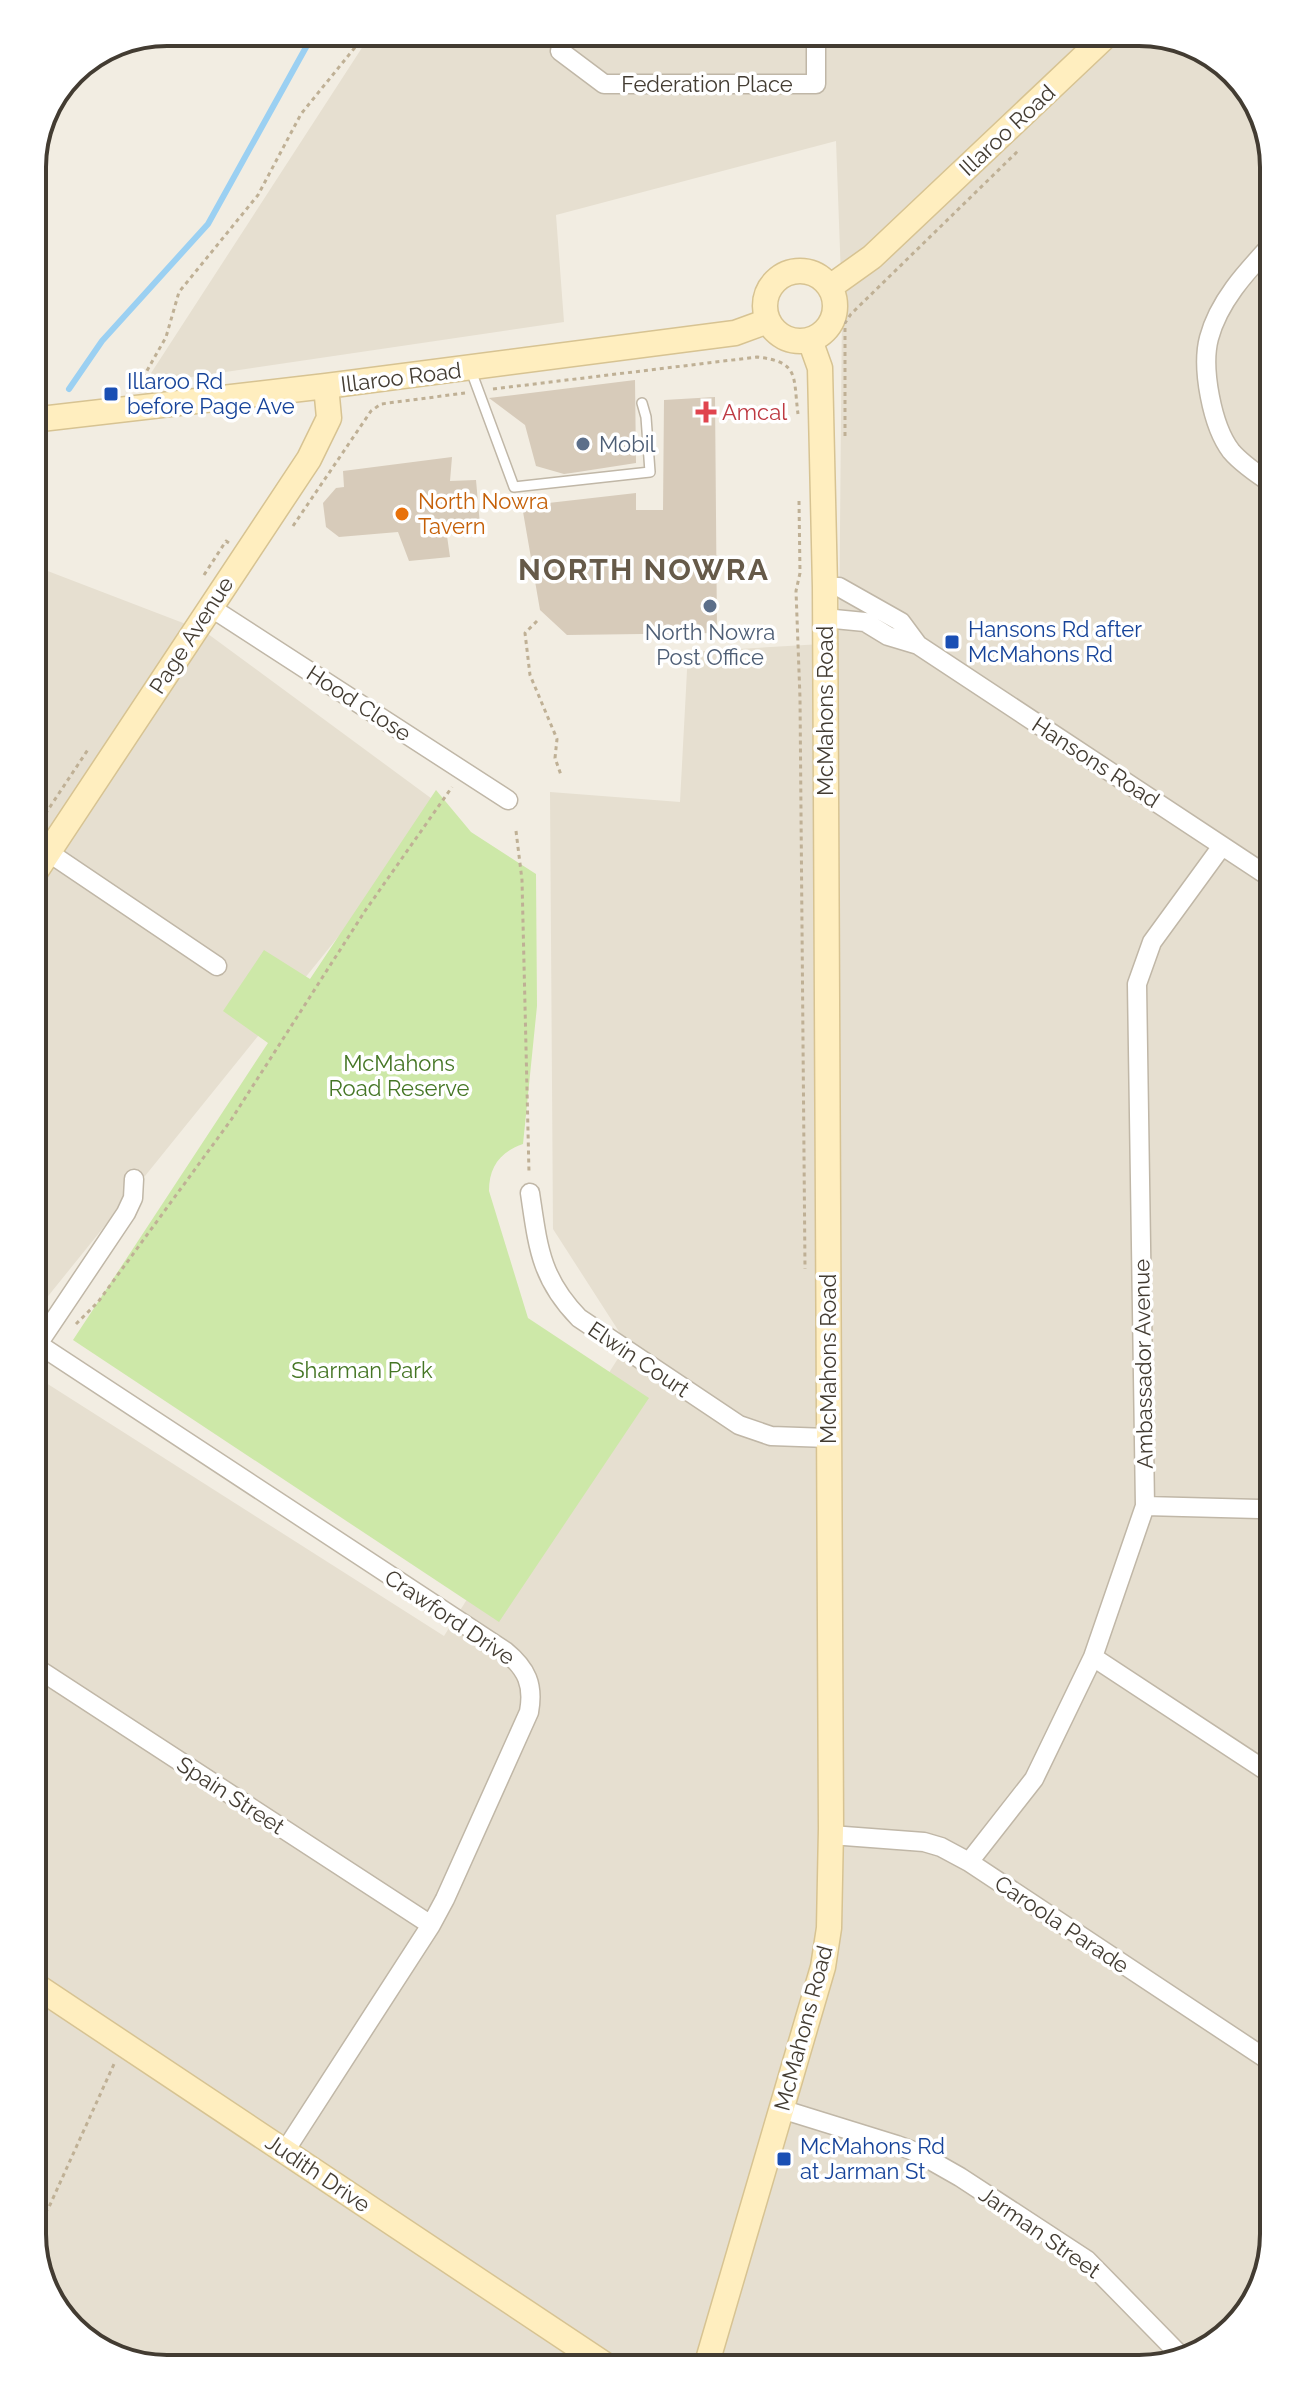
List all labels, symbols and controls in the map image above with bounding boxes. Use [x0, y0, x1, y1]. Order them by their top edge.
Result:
street label: Federation Place [621, 71, 793, 97]
street label: Illaroo Road [954, 79, 1060, 181]
street label: Illaroo Road [339, 357, 463, 397]
place label: Illaroo Rd before Page Ave [127, 368, 295, 419]
marker: Illaroo Rd before Page Ave [102, 385, 120, 403]
place label: Amcal [722, 399, 787, 425]
marker: Amcal [697, 403, 715, 421]
place label: Mobil [599, 431, 656, 457]
marker: Mobil [574, 435, 592, 453]
place label: North Nowra Tavern [418, 488, 548, 539]
marker: North Nowra Tavern [393, 505, 411, 523]
district label: NORTH NOWRA [518, 552, 770, 587]
street label: Page Avenue [144, 572, 238, 698]
marker: North Nowra Post Office [701, 597, 719, 615]
place label: Hansons Rd after McMahons Rd [968, 616, 1142, 667]
place label: North Nowra Post Office [645, 619, 775, 670]
street label: McMahons Road [812, 626, 838, 796]
marker: Hansons Rd after McMahons Rd [943, 633, 961, 651]
street label: Hood Close [302, 660, 416, 746]
street label: Hansons Road [1027, 711, 1165, 813]
park label: McMahons Road Reserve [329, 1050, 469, 1101]
street label: Ambassador Avenue [1128, 1259, 1158, 1469]
street label: McMahons Road [815, 1274, 841, 1444]
street label: Elwin Court [583, 1316, 695, 1403]
park label: Sharman Park [291, 1357, 433, 1383]
street label: Crawford Drive [380, 1564, 520, 1670]
street label: Spain Street [172, 1751, 290, 1840]
street label: Caroola Parade [990, 1870, 1134, 1978]
street label: McMahons Road [768, 1942, 838, 2114]
street label: Judith Drive [261, 2129, 375, 2217]
place label: McMahons Rd at Jarman St [800, 2133, 945, 2184]
marker: McMahons Rd at Jarman St [775, 2150, 793, 2168]
street label: Jarman Street [974, 2181, 1106, 2284]

